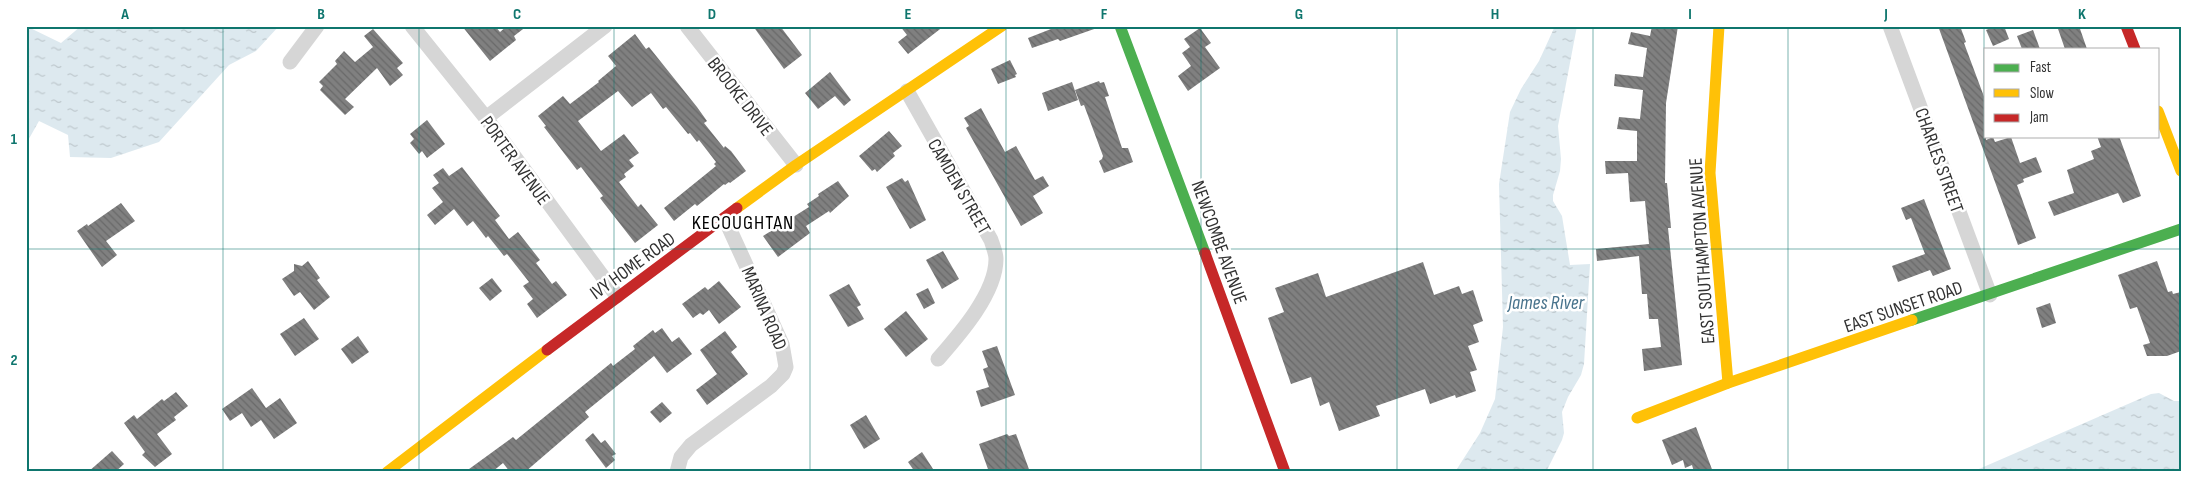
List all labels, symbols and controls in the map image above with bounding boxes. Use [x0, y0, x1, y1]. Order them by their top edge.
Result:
text: A [120, 5, 129, 24]
text: B [317, 5, 325, 24]
text: C [513, 5, 521, 24]
text: D [708, 5, 716, 24]
text: E [905, 5, 912, 24]
text: F [1101, 5, 1108, 24]
text: G [1295, 5, 1303, 24]
text: H [1491, 5, 1499, 24]
text: I [1688, 5, 1692, 24]
text: J [1883, 5, 1888, 24]
text: K [2078, 5, 2086, 24]
legend [1984, 48, 2160, 138]
street label: BROOKE DRIVE [702, 53, 778, 141]
text: Fast [2030, 58, 2052, 77]
text: Slow [2030, 84, 2054, 103]
street label: CHARLES STREET [1909, 105, 1968, 216]
text: Jam [2029, 108, 2048, 127]
street label: PORTER AVENUE [475, 112, 555, 210]
text: 1 [11, 130, 18, 149]
street label: CAMDEN STREET [922, 135, 995, 239]
street label: EAST SOUTHAMPTON AVENUE [1685, 157, 1720, 345]
street label: NEWCOMBE AVENUE [1186, 178, 1252, 307]
district label: KECOUGHTAN [692, 211, 794, 235]
street label: IVY HOME ROAD [586, 228, 680, 305]
street label: MARINA ROAD [736, 263, 791, 354]
street label: EAST SUNSET ROAD [1841, 276, 1966, 338]
water label: James River [1507, 291, 1585, 315]
text: 2 [10, 351, 18, 370]

